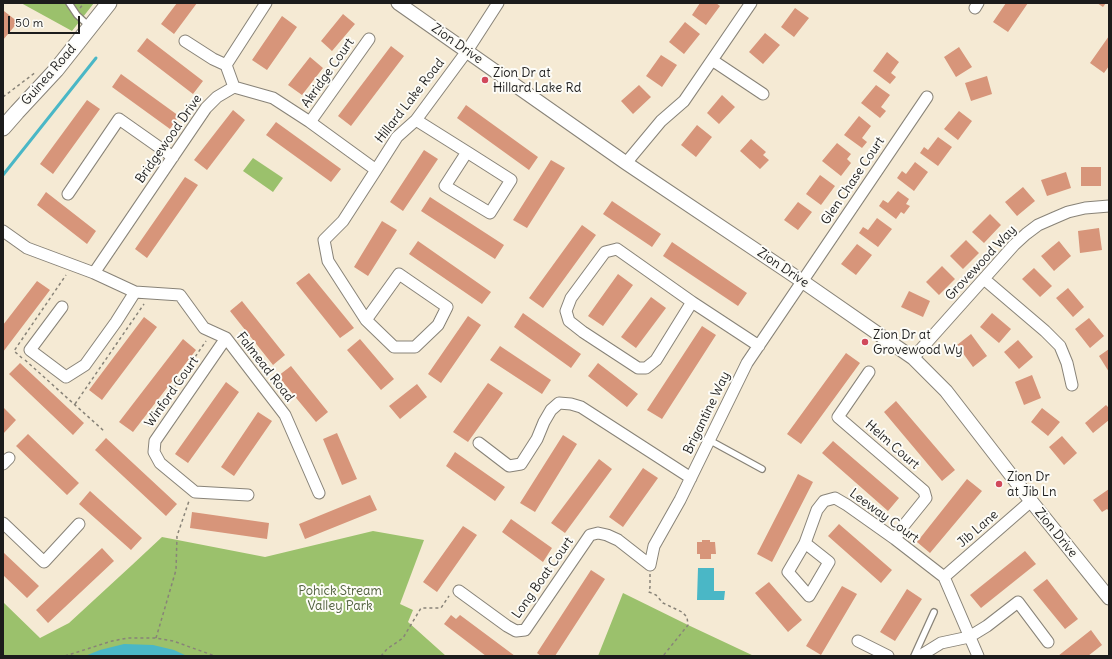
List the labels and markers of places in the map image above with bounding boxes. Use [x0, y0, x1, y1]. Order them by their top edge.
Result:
place label: Zion Dr at Hillard Lake Rd [493, 65, 581, 96]
marker: Zion Dr at Hillard Lake Rd [480, 75, 490, 85]
place label: Zion Dr at Grovewood Wy [873, 327, 963, 358]
marker: Zion Dr at Grovewood Wy [860, 337, 870, 347]
place label: Zion Dr at Jib Ln [1007, 469, 1056, 500]
marker: Zion Dr at Jib Ln [994, 479, 1004, 489]

